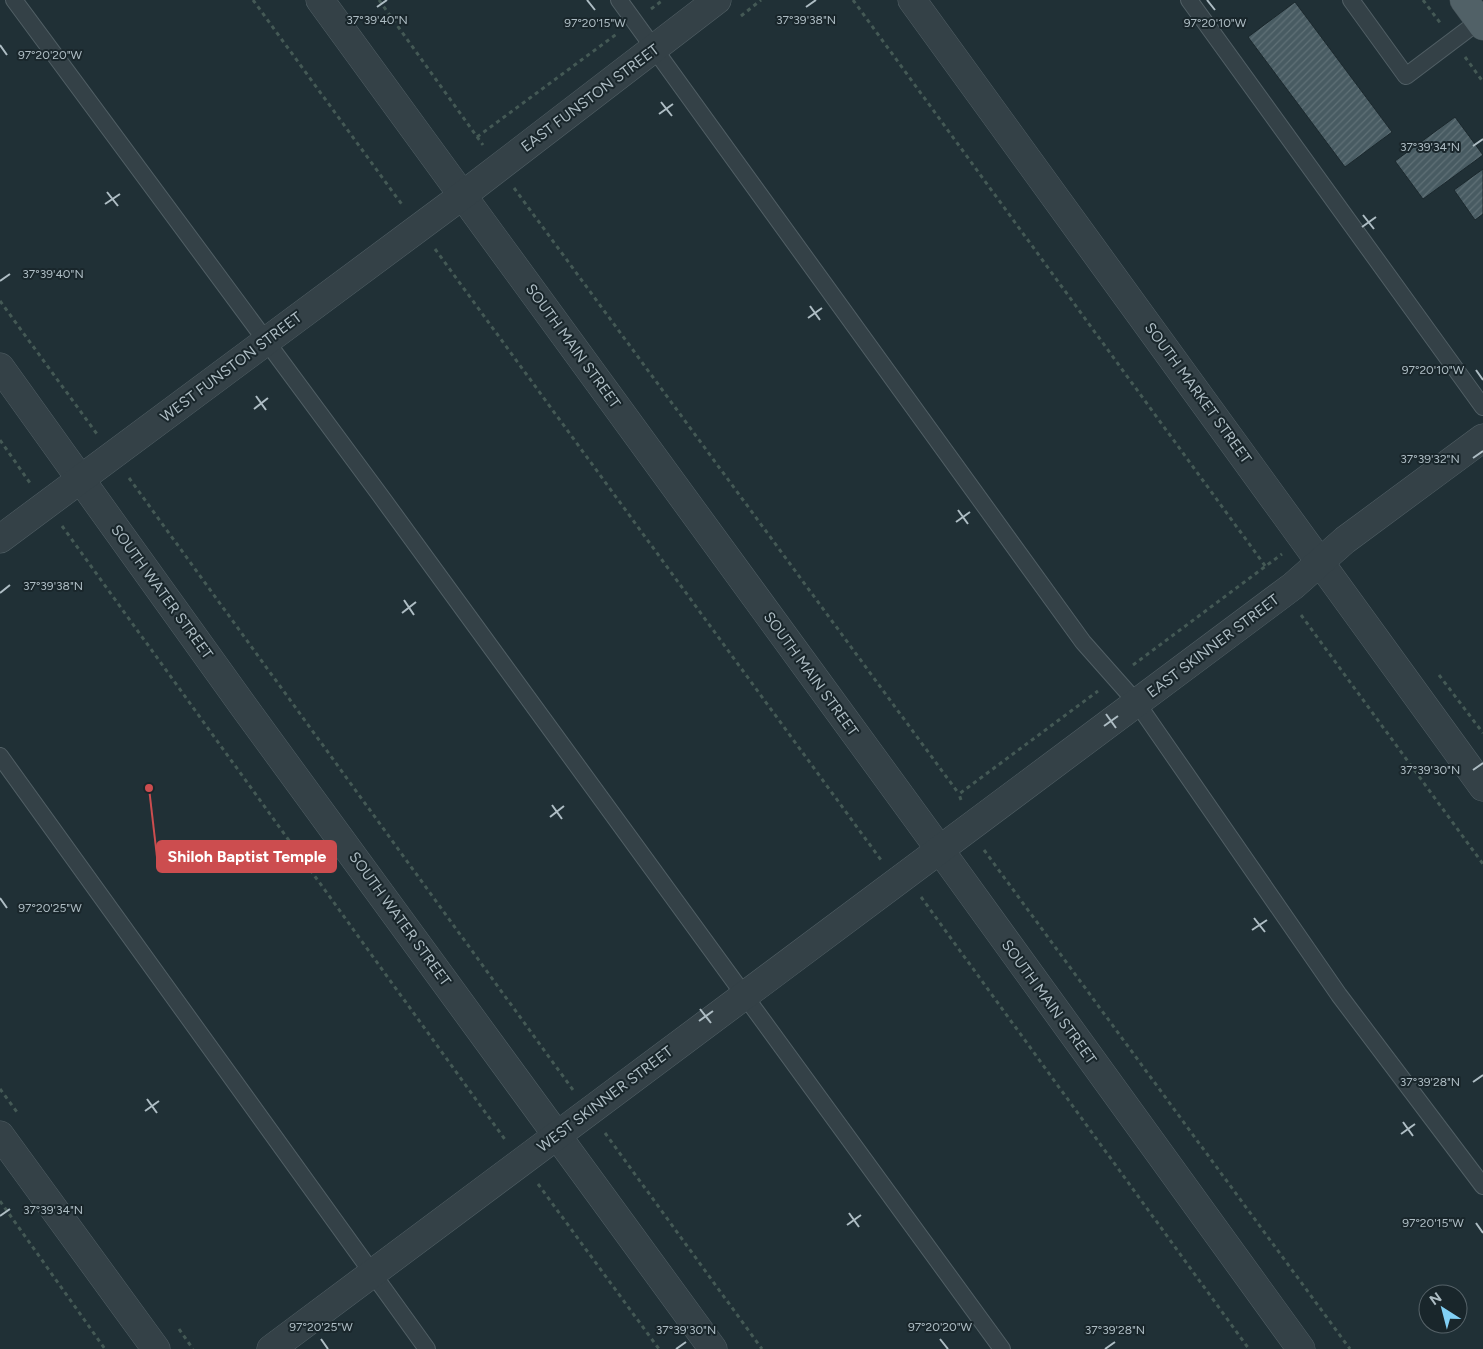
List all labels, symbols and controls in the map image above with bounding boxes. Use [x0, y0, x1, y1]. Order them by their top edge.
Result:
text: 37°39'40"N [346, 13, 408, 27]
text: 37°39'38"N [776, 13, 836, 27]
text: 97°20'15"W [564, 16, 626, 30]
text: 97°20'10"W [1184, 16, 1247, 30]
street label: EAST FUNSTON STREET [518, 40, 663, 156]
text: 97°20'20"W [18, 48, 83, 62]
text: 37°39'34"N [1400, 140, 1460, 154]
text: 37°39'40"N [22, 267, 84, 281]
street label: SOUTH MAIN STREET [522, 280, 625, 412]
street label: WEST FUNSTON STREET [157, 308, 306, 426]
street label: SOUTH MARKET STREET [1141, 319, 1256, 468]
text: 97°20'10"W [1402, 363, 1465, 377]
text: 37°39'32"N [1400, 452, 1460, 466]
street label: SOUTH WATER STREET [107, 521, 217, 663]
text: 37°39'38"N [23, 579, 83, 593]
street label: EAST SKINNER STREET [1143, 590, 1283, 702]
street label: SOUTH MAIN STREET [760, 608, 863, 740]
text: 37°39'30"N [1400, 763, 1460, 777]
callout: Shiloh Baptist Temple [157, 841, 336, 872]
text: Shiloh Baptist Temple [168, 847, 327, 866]
street label: SOUTH WATER STREET [345, 848, 455, 990]
text: 97°20'25"W [18, 901, 82, 915]
street label: SOUTH MAIN STREET [998, 936, 1101, 1068]
street label: WEST SKINNER STREET [534, 1042, 677, 1156]
text: 37°39'28"N [1400, 1075, 1460, 1089]
text: 37°39'34"N [23, 1203, 83, 1217]
text: 97°20'15"W [1402, 1216, 1464, 1230]
north arrow [1418, 1284, 1468, 1334]
text: N [1426, 1289, 1445, 1309]
text: 97°20'25"W [289, 1320, 353, 1334]
text: 97°20'20"W [908, 1320, 973, 1334]
text: 37°39'30"N [656, 1323, 716, 1337]
text: 37°39'28"N [1085, 1323, 1145, 1337]

